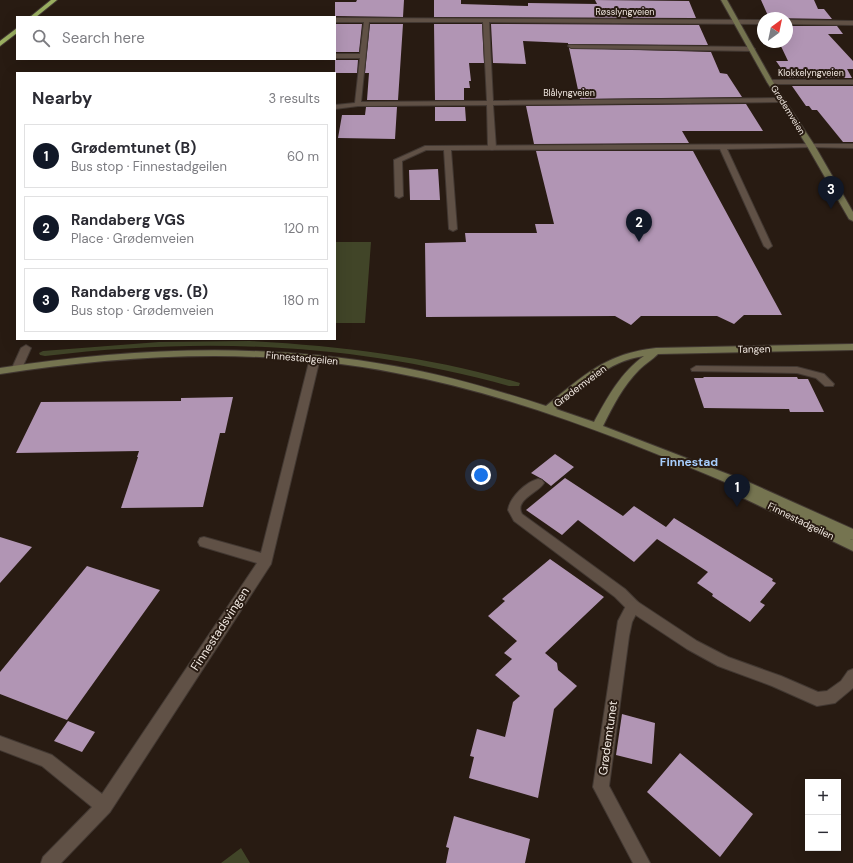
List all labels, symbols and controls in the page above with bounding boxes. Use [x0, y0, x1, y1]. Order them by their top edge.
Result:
street label: Røsslyngveien [595, 6, 655, 18]
north arrow [757, 12, 793, 48]
search box [16, 16, 336, 60]
icon: search [30, 27, 52, 49]
text: Search here [62, 28, 145, 48]
street label: Klokkelyngveien [778, 67, 844, 79]
street label: Grødemveien [768, 83, 808, 137]
text: Nearby [32, 87, 92, 109]
street label: Blålyngveien [543, 87, 595, 99]
text: 3 results [268, 90, 320, 107]
text: Grødemtunet (B) [71, 138, 196, 158]
text: 1 [44, 148, 48, 165]
text: 60 m [287, 148, 319, 165]
text: Bus stop · Finnestadgeilen [71, 158, 227, 175]
pin: 3 [818, 176, 844, 209]
pin: 2 [626, 209, 652, 242]
text: Randaberg VGS [71, 210, 185, 230]
text: 2 [42, 220, 50, 237]
text: 120 m [284, 220, 319, 237]
text: Place · Grødemveien [71, 230, 194, 247]
text: Randaberg vgs. (B) [71, 282, 208, 302]
text: 3 [42, 292, 50, 309]
text: 180 m [283, 292, 319, 309]
text: Bus stop · Grødemveien [71, 302, 214, 319]
street label: Tangen [737, 342, 771, 356]
street label: Finnestadgeilen [265, 348, 339, 368]
street label: Grødemveien [551, 362, 609, 410]
district label: Finnestad [660, 454, 718, 470]
your location [471, 465, 491, 485]
pin: 1 [724, 474, 750, 507]
street label: Finnestadgeilen [766, 499, 837, 543]
street label: Finnestadsvingen [187, 584, 253, 674]
street label: Grødemtunet [595, 699, 621, 776]
map controls [805, 779, 841, 851]
button: + [805, 779, 841, 815]
button: − [805, 815, 841, 851]

